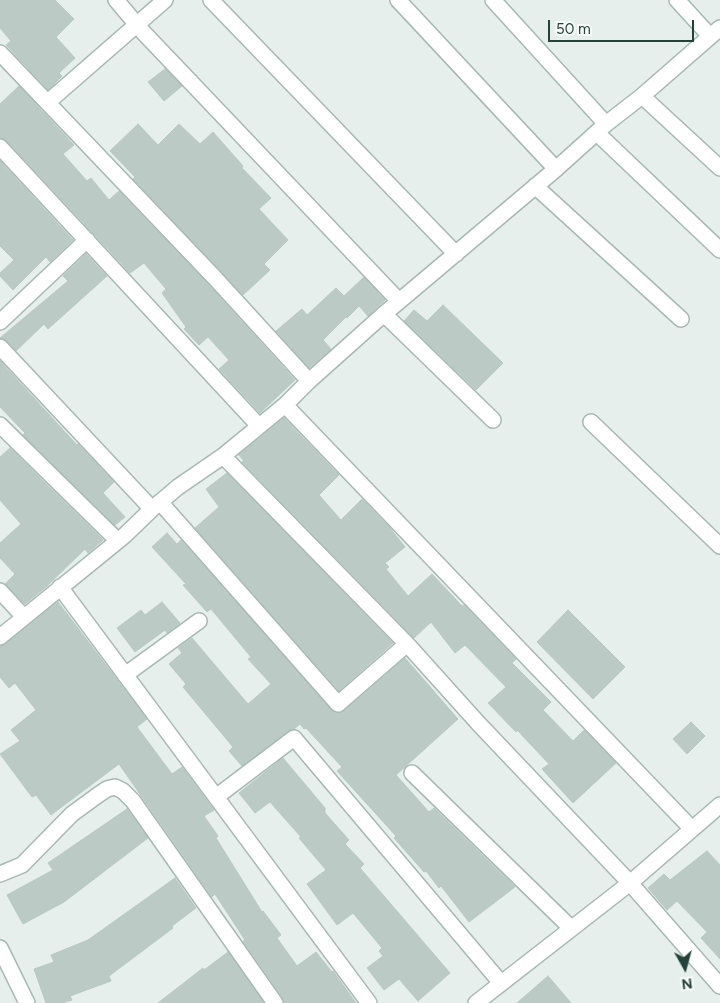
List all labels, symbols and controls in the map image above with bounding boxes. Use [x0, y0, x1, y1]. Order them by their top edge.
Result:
scale bar [550, 10, 696, 42]
text: 50 m [556, 20, 591, 38]
north arrow [660, 943, 710, 993]
text: N [680, 974, 693, 992]

